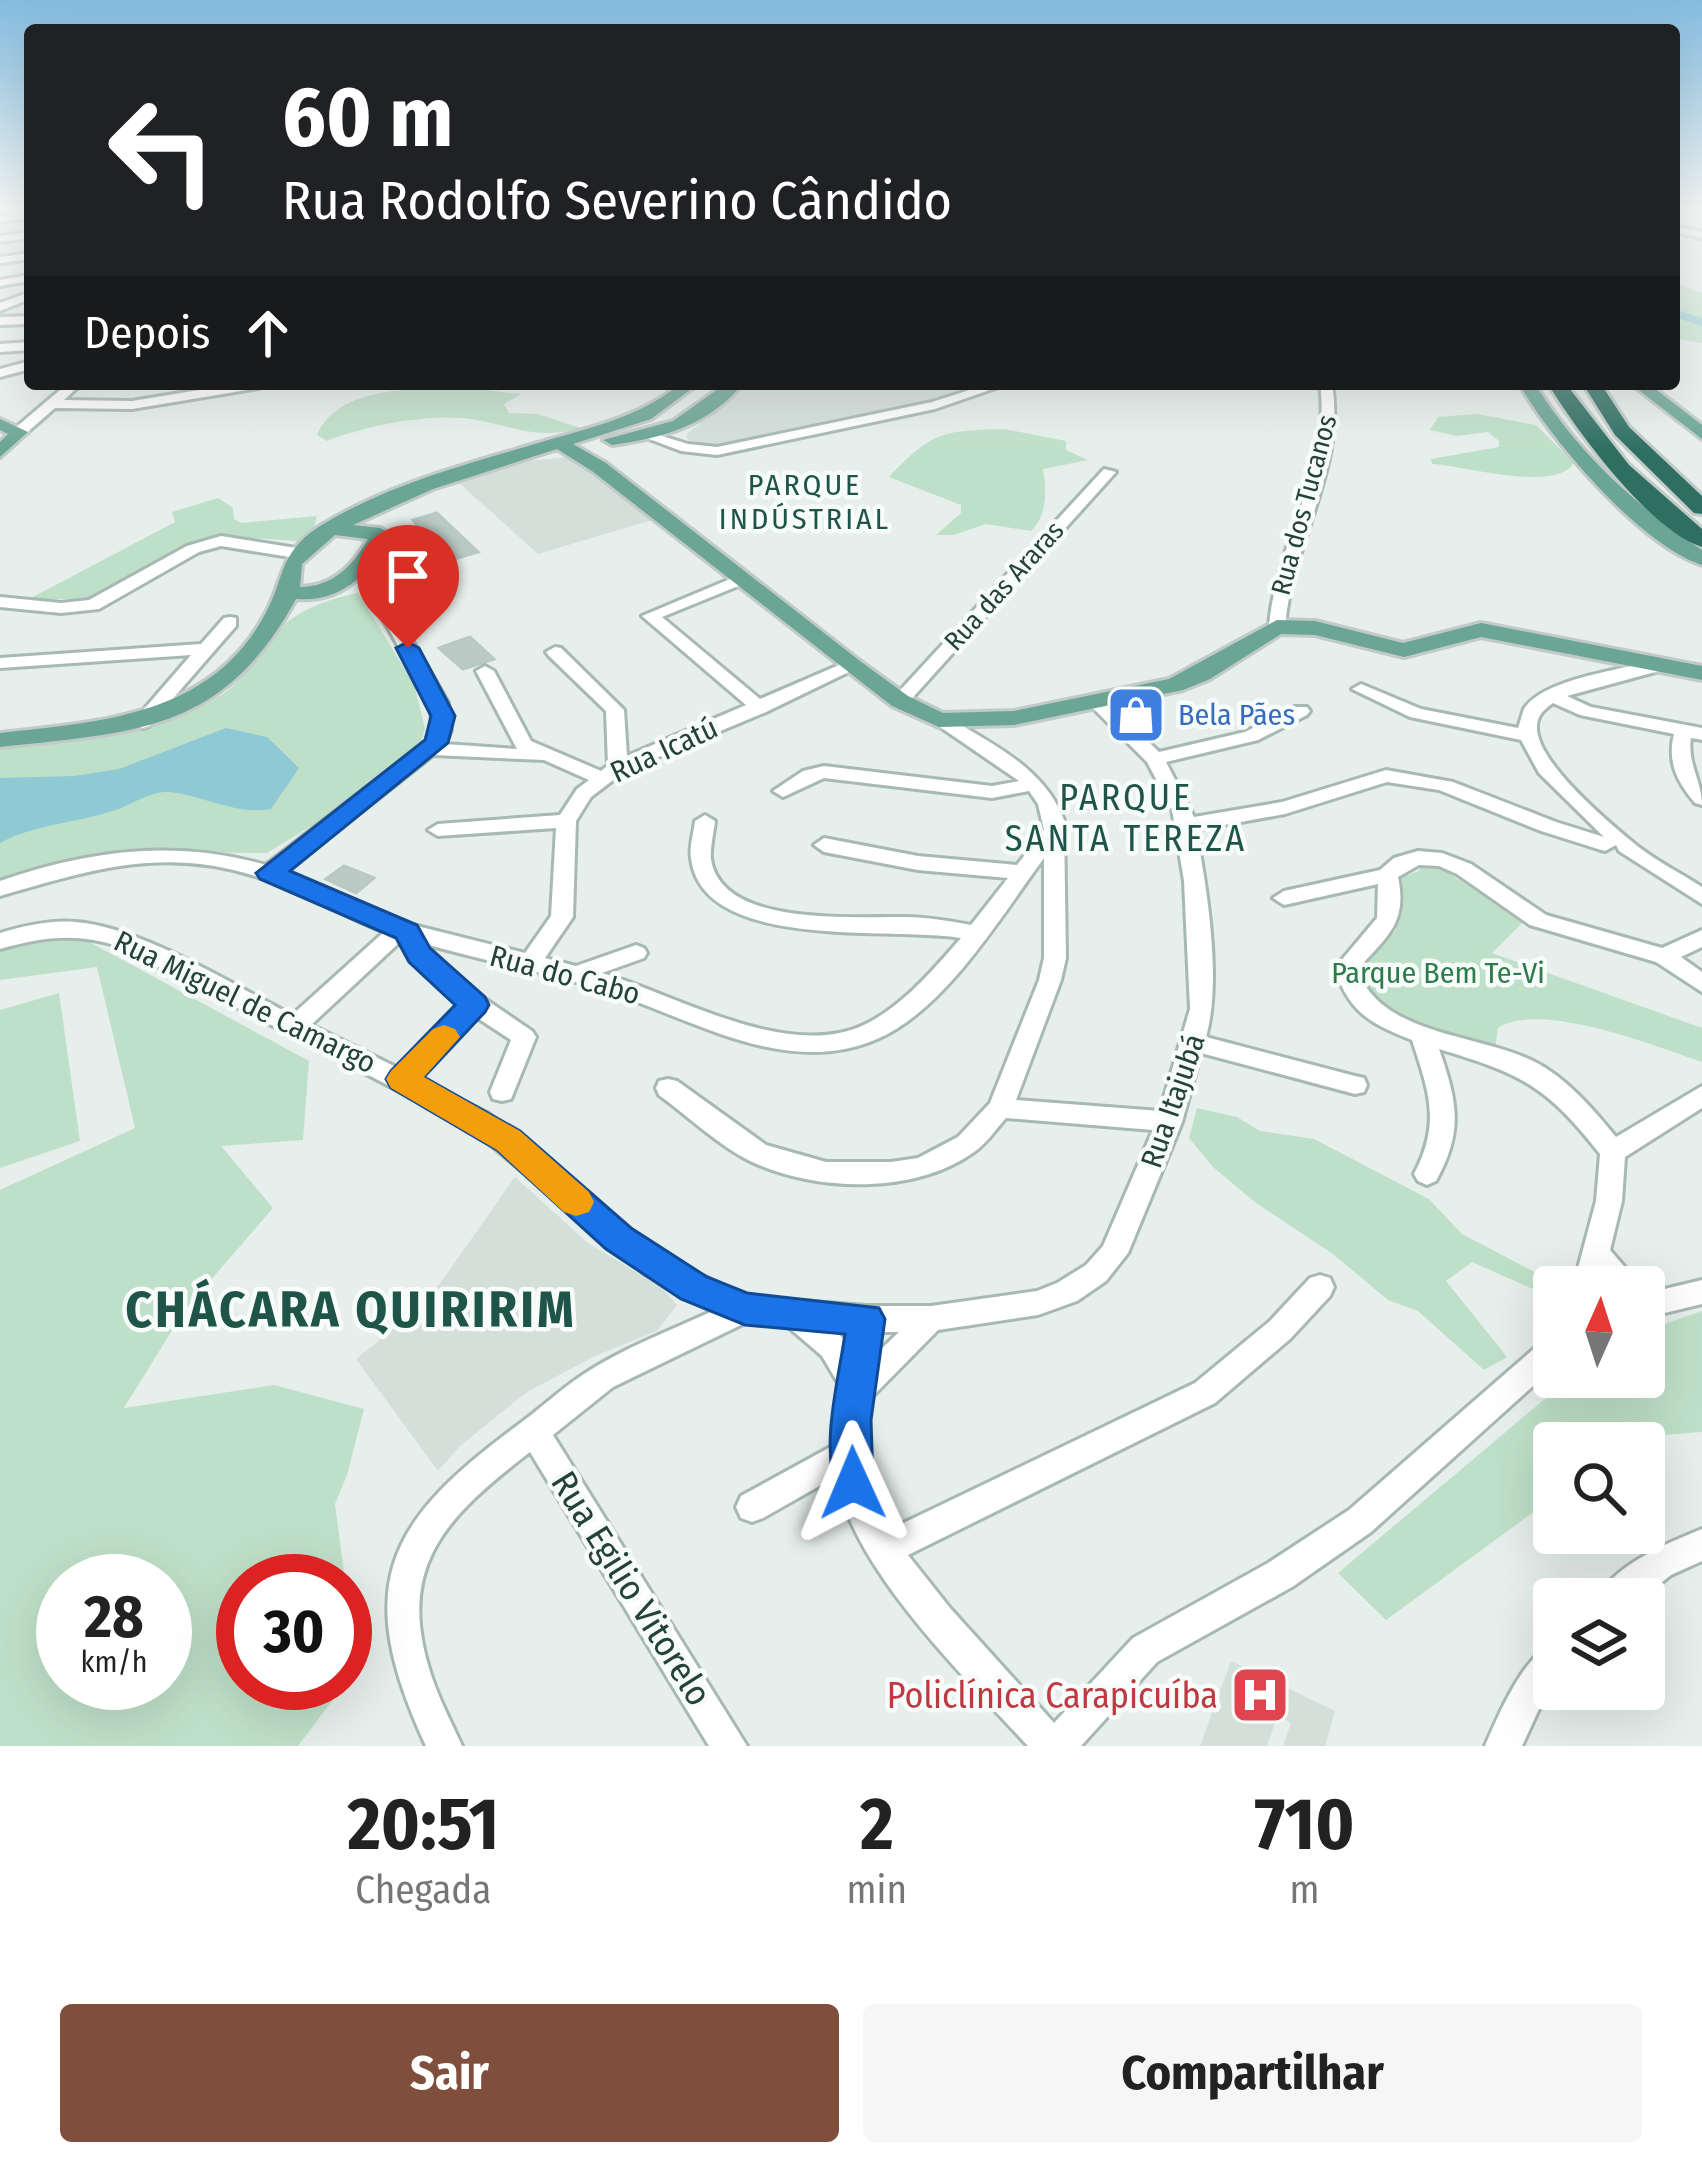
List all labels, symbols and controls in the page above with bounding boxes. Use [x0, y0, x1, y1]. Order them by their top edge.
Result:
text: 60 m [282, 67, 453, 168]
icon: left [84, 72, 240, 228]
text: Rua Rodolfo Severino Cândido [282, 169, 952, 233]
icon: ahead [235, 300, 301, 366]
text: Depois [84, 306, 211, 360]
street label: Rua dos Tucanos [1265, 412, 1343, 598]
district label: PARQUE INDÚSTRIAL [719, 467, 891, 537]
street label: Rua das Araras [938, 515, 1070, 657]
pin [357, 525, 459, 648]
icon: arrive [375, 543, 441, 609]
shop icon: Bela Pães [1105, 684, 1167, 746]
place label: Bela Pães [1178, 697, 1295, 733]
street label: Rua Icatú [605, 710, 723, 790]
district label: PARQUE SANTA TEREZA [1005, 776, 1247, 861]
street label: Rua Miguel de Camargo [108, 923, 382, 1081]
street label: Rua do Cabo [486, 938, 644, 1012]
park label: Parque Bem Te-Vi [1331, 955, 1545, 991]
street label: Rua Itajubá [1133, 1029, 1213, 1173]
north arrow [1533, 1266, 1665, 1398]
map controls [1533, 1266, 1665, 1710]
district label: CHÁCARA QUIRIRIM [125, 1278, 577, 1341]
position arrow [790, 1420, 916, 1546]
button: search [1533, 1422, 1665, 1554]
street label: Rua Egilio Vitorelo [542, 1463, 721, 1714]
speed limit sign: 30 [216, 1554, 372, 1710]
button: layers [1533, 1578, 1665, 1710]
text: 28 [84, 1581, 144, 1653]
text: km/h [81, 1644, 147, 1680]
hospital icon: Policlínica Carapicuíba [1229, 1664, 1291, 1726]
place label: Policlínica Carapicuíba [887, 1674, 1218, 1718]
text: 20:51 [347, 1782, 499, 1868]
text: 2 [860, 1782, 893, 1868]
text: 710 [1254, 1782, 1354, 1868]
text: Chegada [355, 1867, 491, 1913]
text: min [847, 1867, 907, 1913]
text: m [1289, 1867, 1319, 1913]
button: Sair [60, 2004, 839, 2142]
button: Compartilhar [863, 2004, 1642, 2142]

